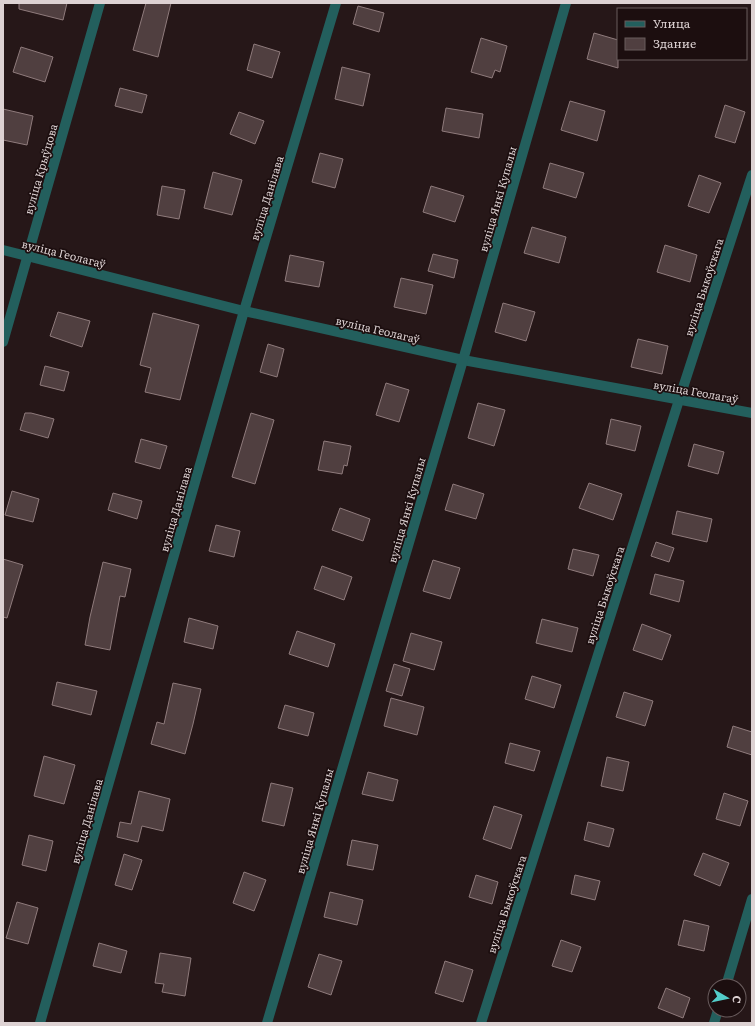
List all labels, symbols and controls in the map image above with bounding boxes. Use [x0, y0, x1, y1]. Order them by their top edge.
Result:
legend [617, 8, 747, 60]
text: Улица [653, 14, 691, 32]
text: Здание [653, 34, 696, 52]
street label: вуліца Крыўцова [19, 122, 61, 216]
street label: вуліца Янкі Купалы [474, 144, 520, 254]
street label: вуліца Данілава [245, 153, 287, 242]
street label: вуліца Геолагаў [20, 235, 108, 271]
street label: вуліца Быкоўскага [680, 236, 726, 338]
street label: вуліца Геолагаў [334, 312, 422, 347]
street label: вуліца Геолагаў [652, 376, 740, 406]
street label: вуліца Янкі Купалы [383, 455, 429, 565]
street label: вуліца Данілава [155, 464, 195, 554]
street label: вуліца Быкоўскага [581, 544, 627, 646]
street label: вуліца Янкі Купалы [291, 766, 337, 876]
street label: вуліца Данілава [66, 776, 106, 866]
street label: вуліца Быкоўскага [483, 853, 529, 955]
north arrow [707, 978, 747, 1018]
text: С [729, 995, 746, 1005]

